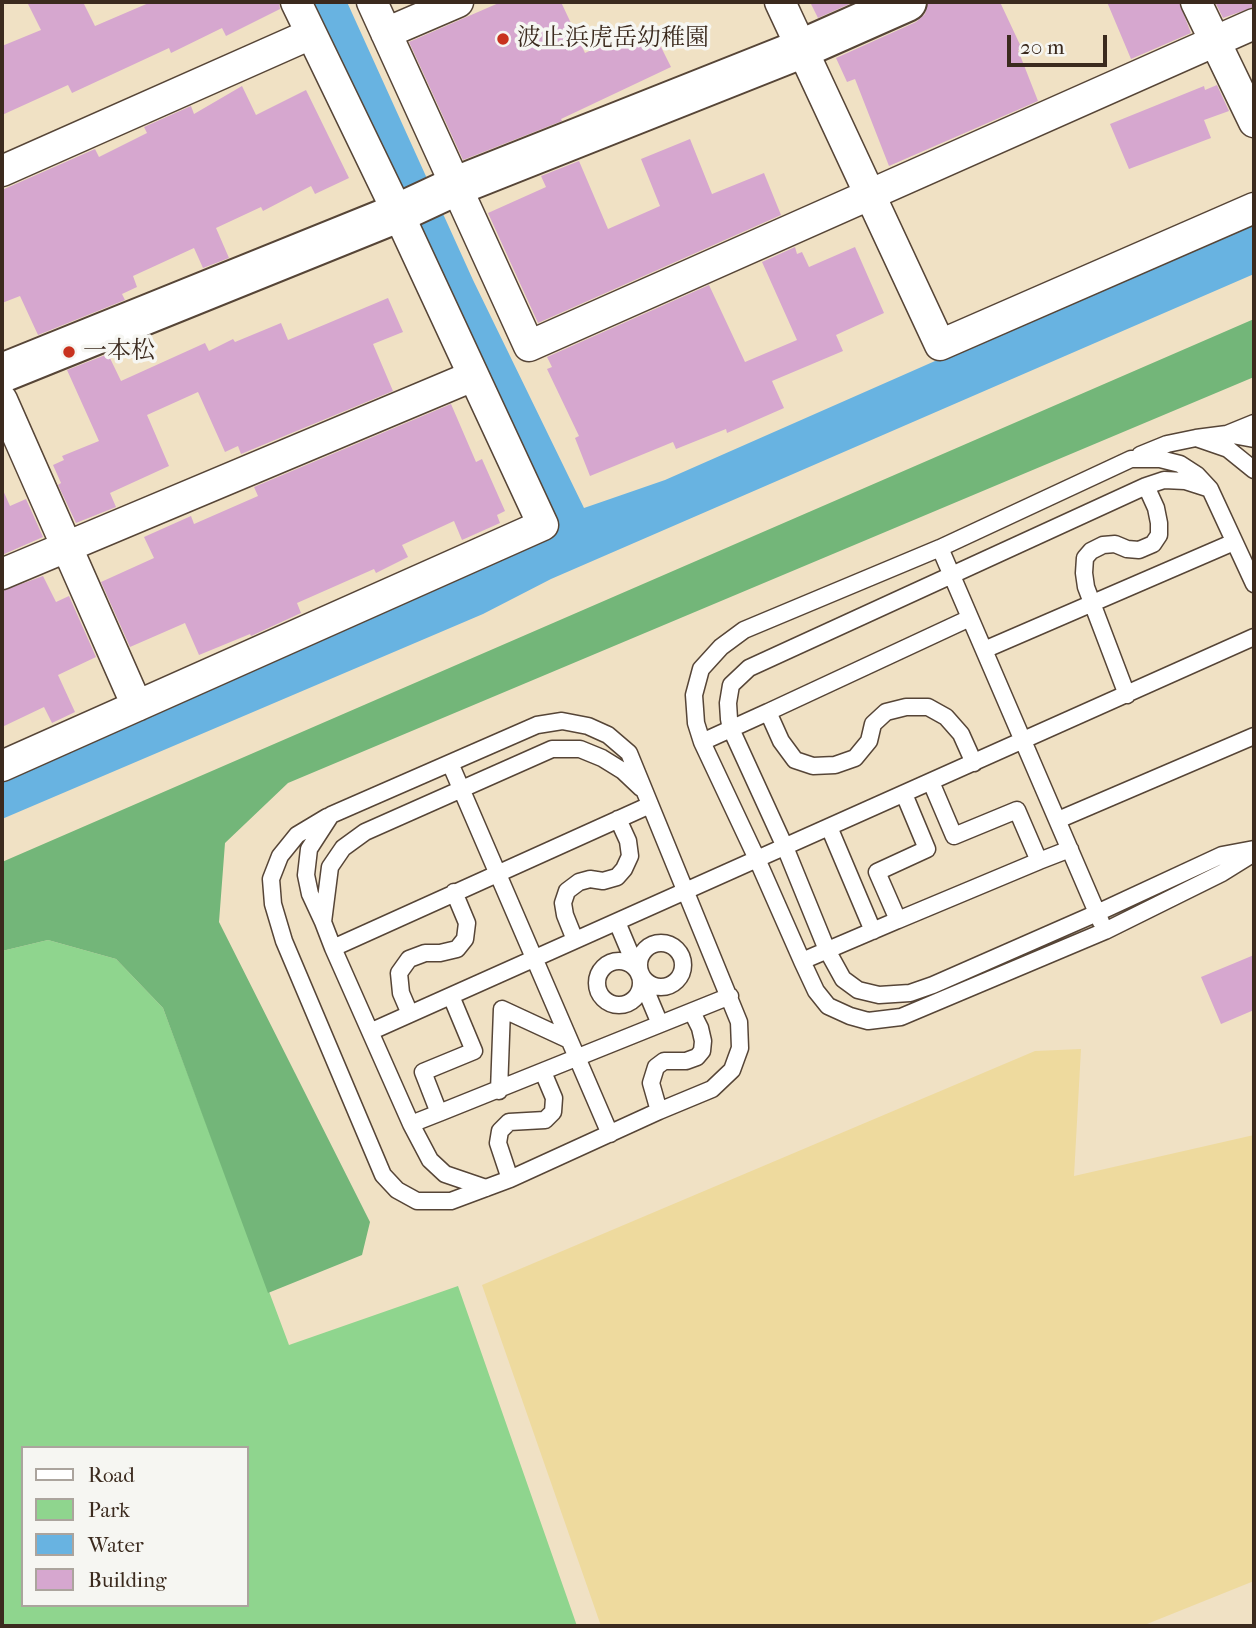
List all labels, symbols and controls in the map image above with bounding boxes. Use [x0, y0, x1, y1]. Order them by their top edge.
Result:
scale bar [1011, 21, 1111, 65]
place label: 波止浜虎岳幼稚園 [517, 25, 709, 53]
marker: 波止浜虎岳幼稚園 [495, 31, 511, 47]
text: 20 m [1020, 35, 1064, 59]
place label: 一本松 [83, 338, 155, 366]
marker: 一本松 [61, 344, 77, 360]
legend [21, 1446, 248, 1607]
text: Road [88, 1463, 135, 1487]
text: Park [88, 1498, 130, 1522]
text: Water [88, 1533, 144, 1557]
text: Building [88, 1568, 166, 1592]

